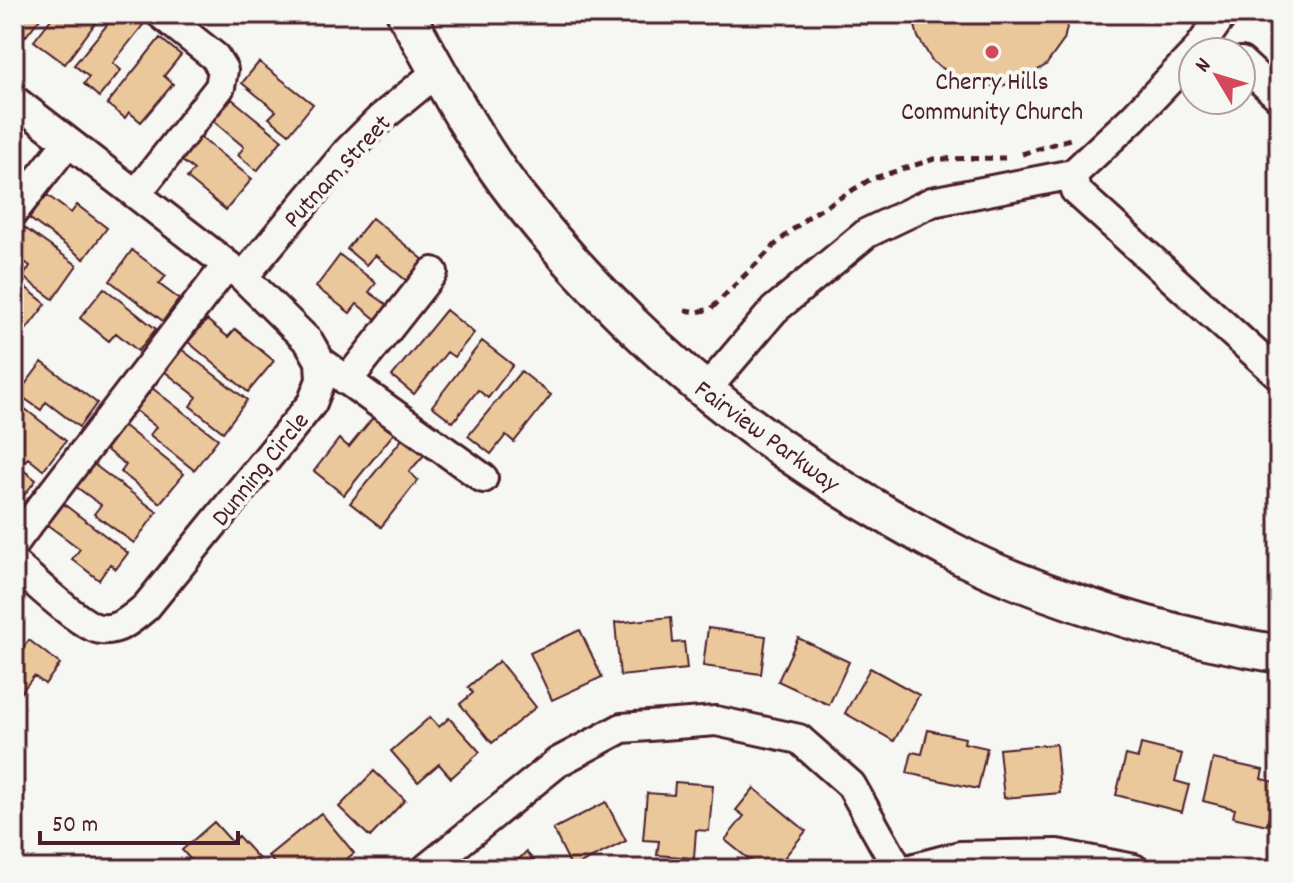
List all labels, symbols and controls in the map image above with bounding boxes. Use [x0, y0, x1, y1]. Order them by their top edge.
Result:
north arrow [1177, 36, 1257, 116]
marker: Cherry Hills Community Church [983, 43, 1001, 61]
text: N [1188, 52, 1220, 80]
place label: Cherry Hills Community Church [901, 65, 1083, 132]
street label: Putnam Street [276, 107, 401, 238]
street label: Fairview Parkway [686, 372, 847, 504]
street label: Dunning Circle [204, 405, 320, 536]
scale bar [40, 795, 238, 845]
text: 50 m [52, 809, 98, 843]

